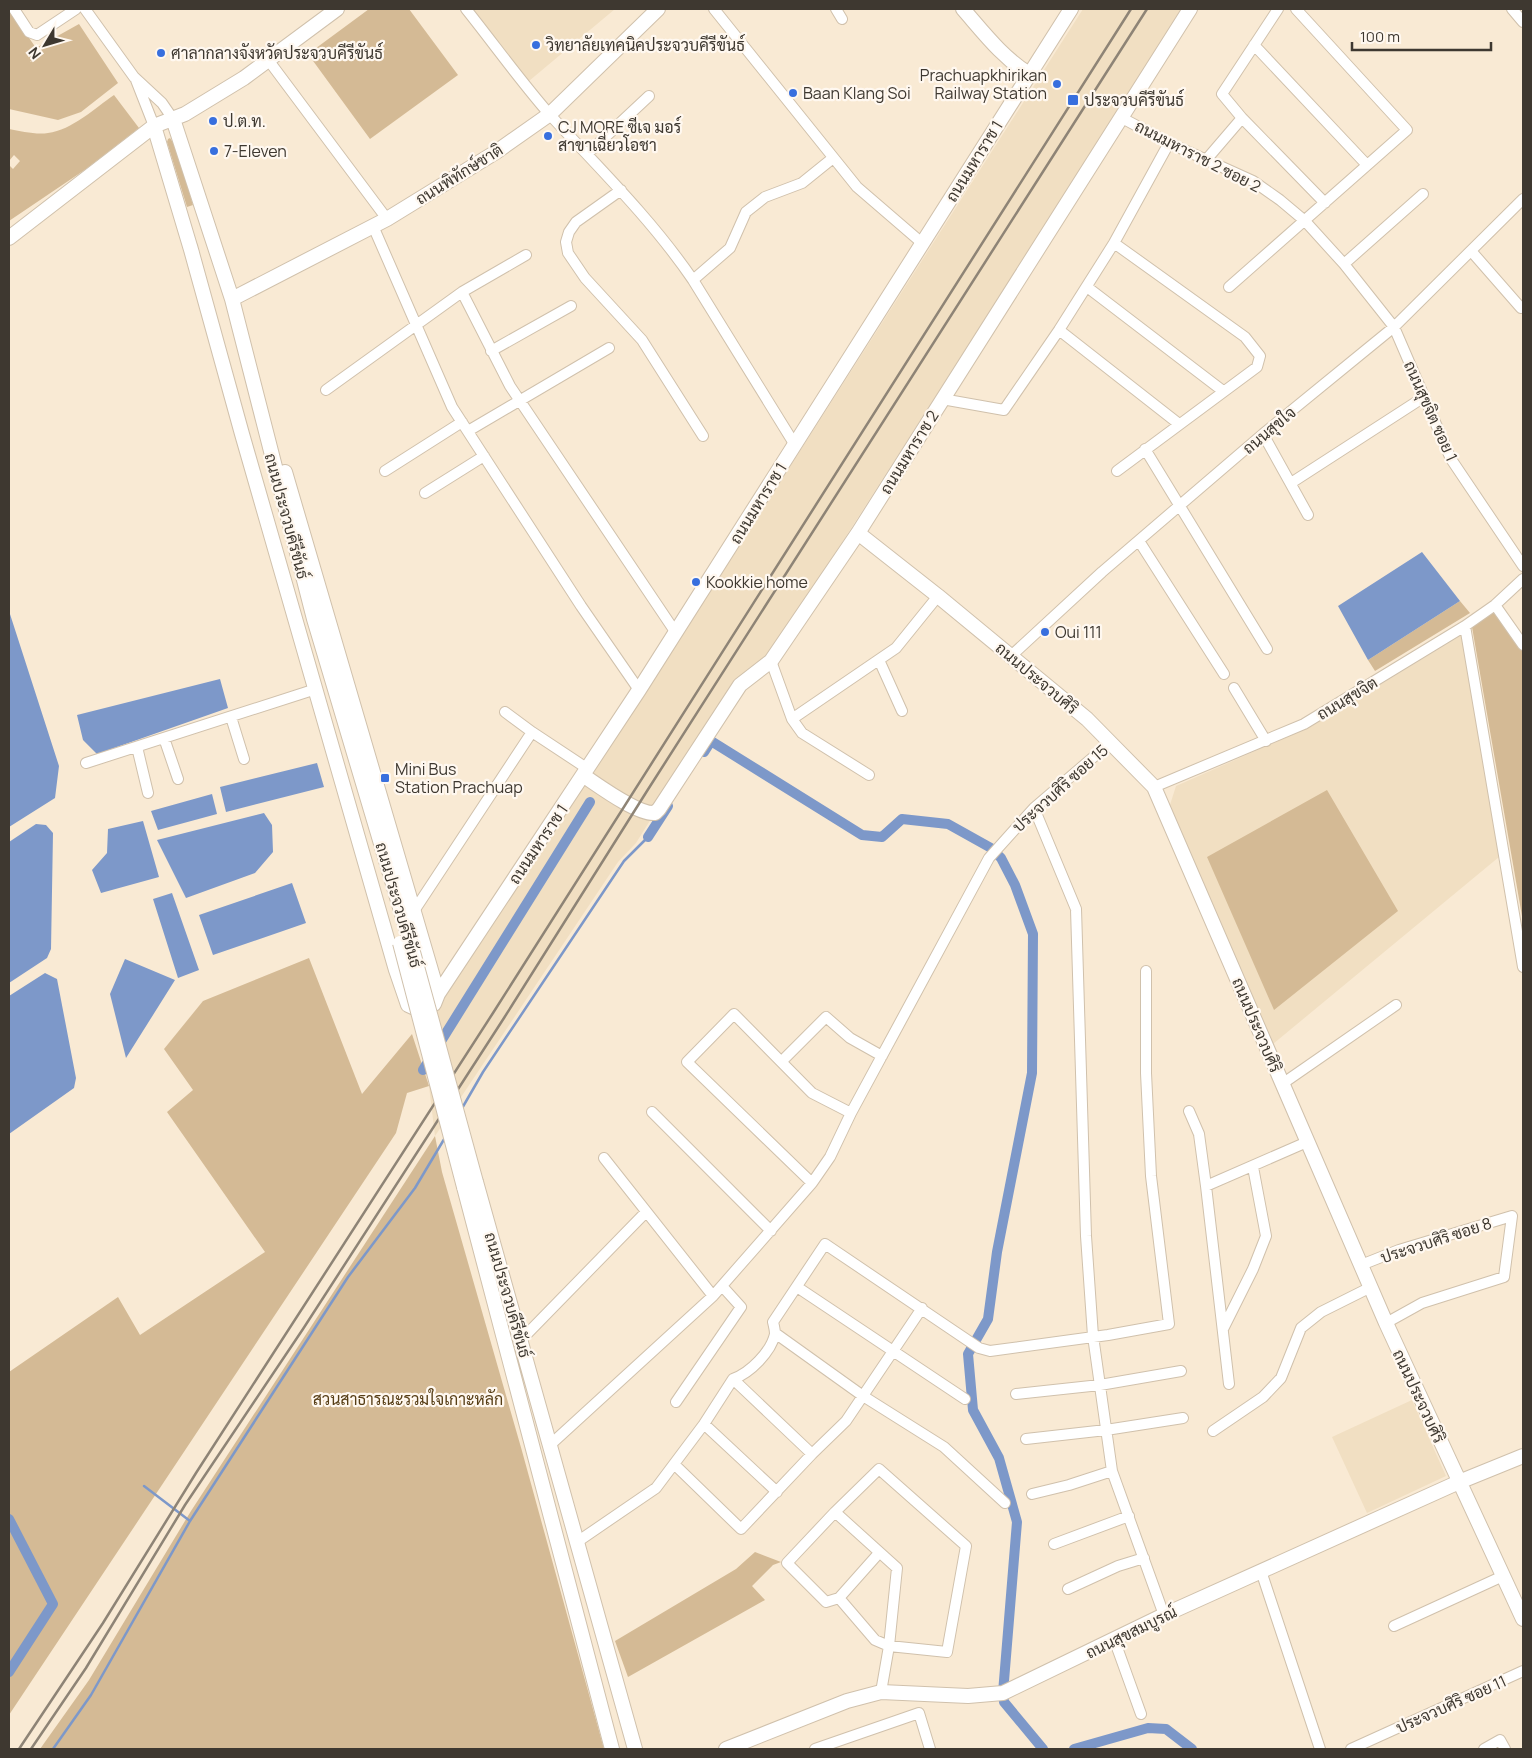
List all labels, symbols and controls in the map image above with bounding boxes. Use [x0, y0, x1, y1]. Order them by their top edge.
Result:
north arrow [20, 20, 70, 70]
scale bar [1352, 20, 1491, 52]
text: 100 m [1360, 26, 1400, 47]
place label: วิทยาลัยเทคนิคประจวบคีรีขันธ์ [545, 33, 745, 56]
marker: วิทยาลัยเทคนิคประจวบคีรีขันธ์ [530, 39, 542, 51]
place label: ศาลากลางจังหวัดประจวบคีรีขันธ์ [171, 41, 383, 64]
text: N [24, 43, 45, 63]
marker: ศาลากลางจังหวัดประจวบคีรีขันธ์ [155, 47, 167, 59]
place label: Prachuapkhirikan Railway Station [920, 64, 1047, 104]
marker: Prachuapkhirikan Railway Station [1051, 78, 1063, 90]
place label: Baan Klang Soi [803, 82, 911, 104]
marker: Baan Klang Soi [787, 87, 799, 99]
place label: ประจวบคีรีขันธ์ [1084, 88, 1184, 111]
marker: ประจวบคีรีขันธ์ [1066, 93, 1080, 107]
place label: ป.ต.ท. [223, 110, 266, 132]
marker: ป.ต.ท. [207, 115, 219, 127]
place label: CJ MORE ซีเจ มอร์ สาขาเฉี่ยวโอชา [558, 115, 682, 156]
street label: ถนนมหาราช 2 ซอย 2 [1131, 115, 1265, 197]
street label: ถนนมหาราช 1 [940, 116, 1008, 206]
marker: CJ MORE ซีเจ มอร์ สาขาเฉี่ยวโอชา [542, 130, 554, 142]
street label: ถนนพิทักษ์ชาติ [411, 138, 507, 210]
place label: 7-Eleven [224, 140, 287, 162]
marker: 7-Eleven [208, 145, 220, 157]
street label: ถนนสุขจิต ซอย 1 [1398, 357, 1463, 465]
street label: ถนนสุขใจ [1238, 401, 1301, 460]
street label: ถนนมหาราช 2 [875, 406, 943, 498]
street label: ถนนประจวบคีรีขันธ์ [260, 450, 315, 582]
street label: ถนนมหาราช 1 [724, 458, 792, 548]
place label: Kookkie home [706, 571, 808, 593]
marker: Kookkie home [690, 576, 702, 588]
place label: Oui 111 [1055, 621, 1102, 643]
marker: Oui 111 [1039, 626, 1051, 638]
street label: ถนนประจวบศิริ [991, 637, 1083, 719]
street label: ถนนสุขจิต [1313, 671, 1382, 726]
street label: ประจวบศิริ ซอย 15 [1007, 739, 1113, 837]
place label: Mini Bus Station Prachuap [395, 758, 523, 798]
marker: Mini Bus Station Prachuap [379, 772, 391, 784]
street label: ถนนมหาราช 1 [503, 800, 573, 888]
street label: ถนนประจวบคีรีขันธ์ [371, 839, 428, 971]
street label: ถนนประจวบศิริ [1227, 974, 1287, 1076]
street label: ประจวบศิริ ซอย 8 [1378, 1212, 1494, 1268]
street label: ถนนประจวบคีรีขันธ์ [480, 1229, 537, 1361]
street label: ถนนประจวบศิริ [1388, 1345, 1450, 1447]
park label: สวนสาธารณะรวมใจเกาะหลัก [313, 1388, 503, 1410]
street label: ถนนสุขสมบูรณ์ [1081, 1600, 1181, 1664]
street label: ประจวบศิริ ซอย 11 [1392, 1670, 1510, 1738]

